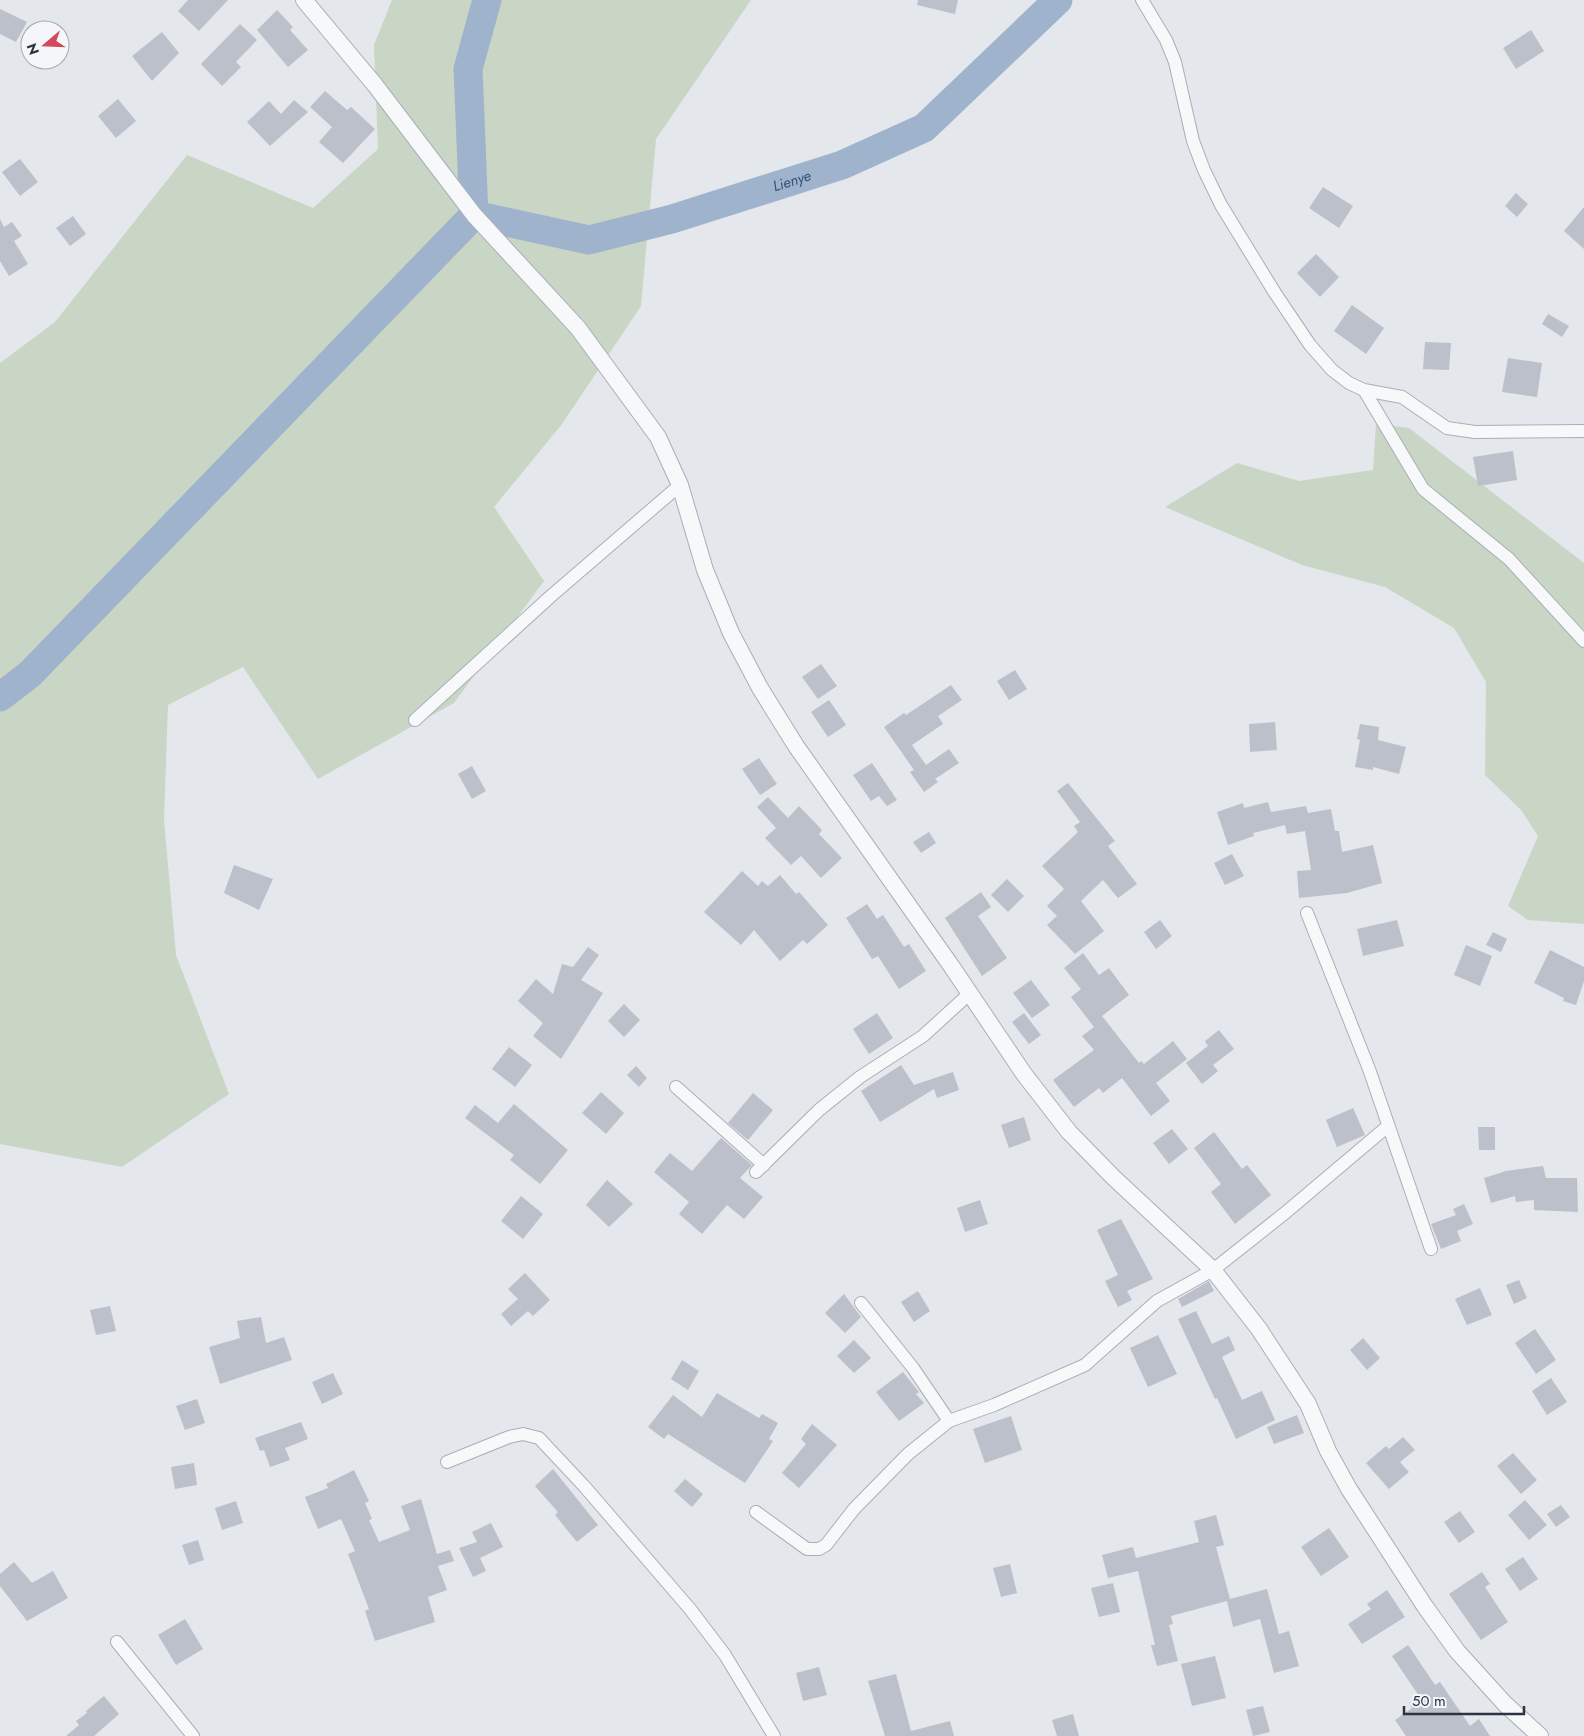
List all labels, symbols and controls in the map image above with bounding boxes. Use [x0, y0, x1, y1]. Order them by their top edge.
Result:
north arrow [20, 20, 70, 70]
text: N [21, 41, 44, 58]
water label: Lienye [770, 164, 814, 197]
scale bar [1404, 1684, 1524, 1716]
text: 50 m [1412, 1690, 1446, 1712]

